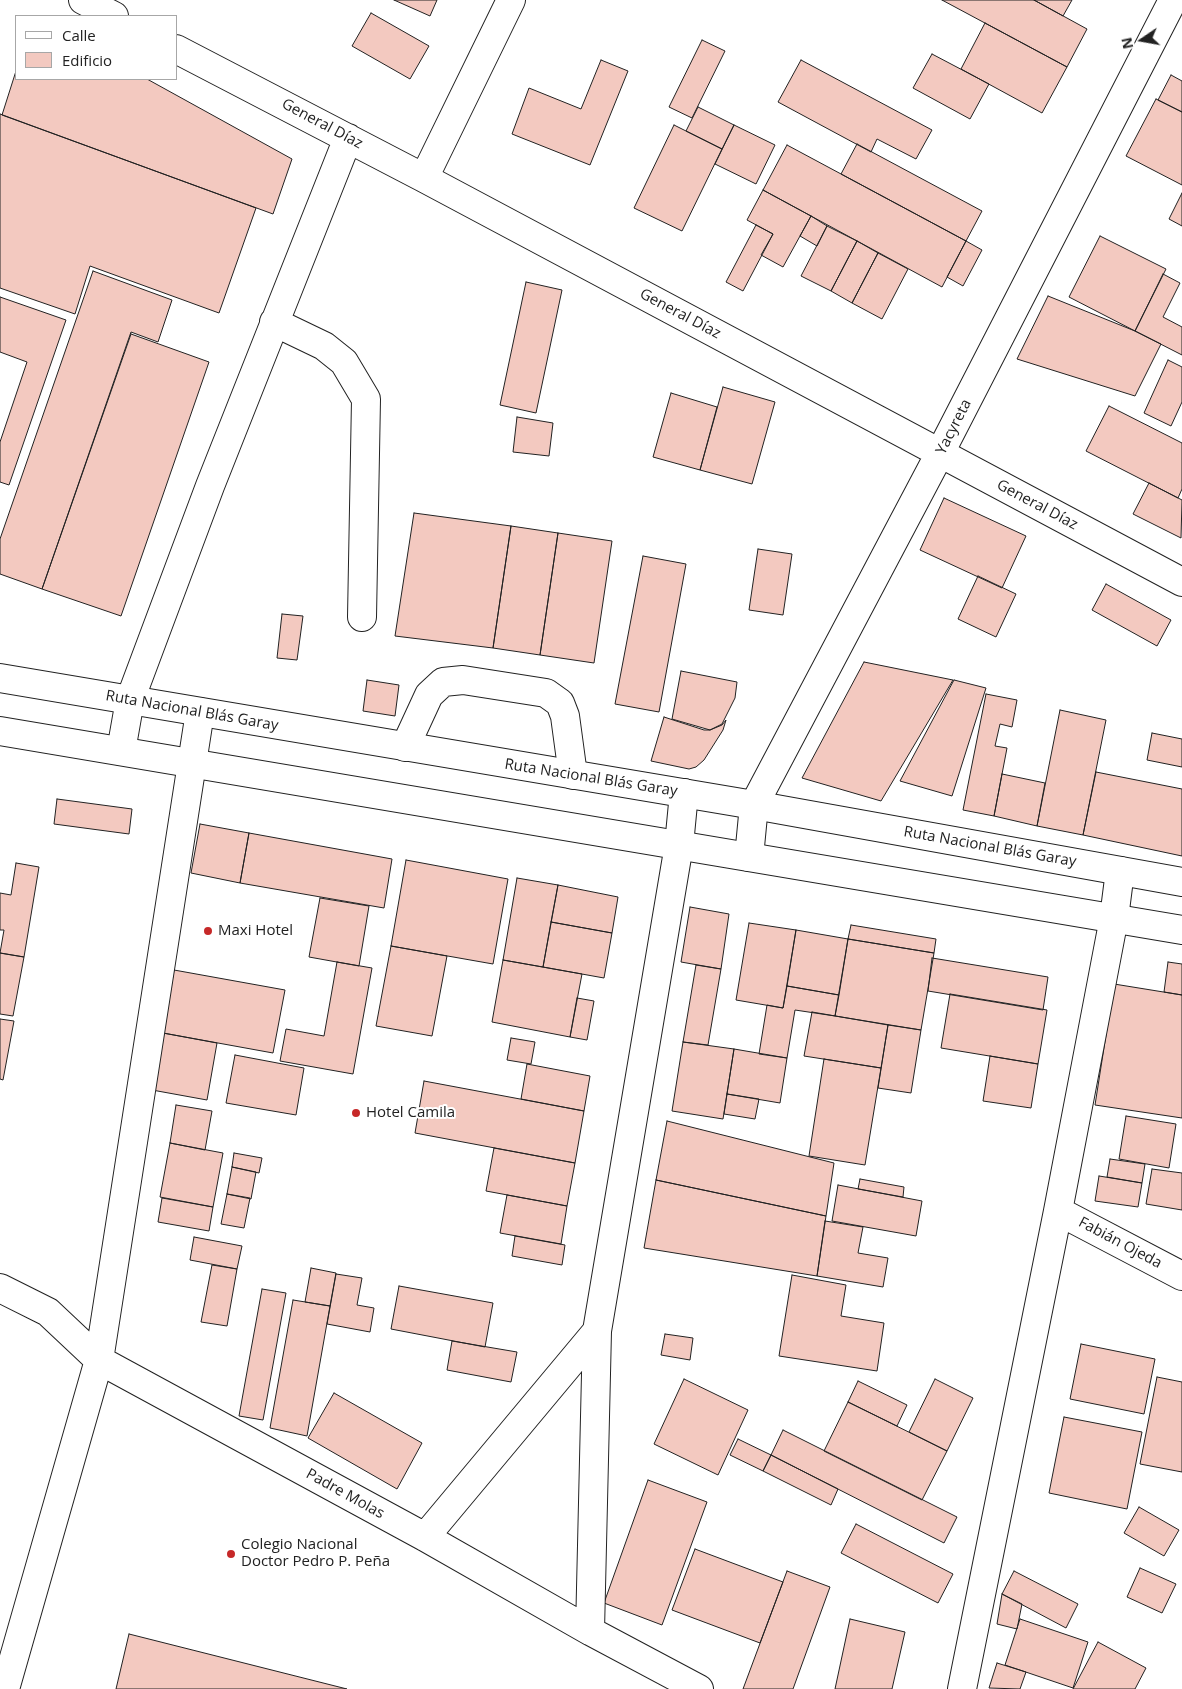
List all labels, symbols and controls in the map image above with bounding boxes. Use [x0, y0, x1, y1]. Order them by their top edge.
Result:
legend [15, 15, 178, 80]
north arrow [1117, 15, 1167, 65]
text: Calle [62, 25, 96, 45]
text: N [1116, 36, 1137, 51]
text: Edificio [62, 50, 112, 70]
street label: General Díaz [278, 95, 366, 153]
street label: General Díaz [636, 285, 724, 343]
street label: Yacyreta [932, 396, 976, 458]
street label: General Díaz [993, 476, 1081, 534]
street label: Ruta Nacional Blás Garay [104, 687, 280, 735]
street label: Ruta Nacional Blás Garay [503, 755, 679, 801]
street label: Ruta Nacional Blás Garay [902, 823, 1078, 871]
place label: Maxi Hotel [218, 922, 293, 940]
marker: Maxi Hotel [202, 925, 214, 937]
place label: Hotel Camila [366, 1104, 455, 1122]
marker: Hotel Camila [350, 1107, 362, 1119]
street label: Fabián Ojeda [1075, 1213, 1165, 1273]
street label: Padre Molas [303, 1465, 387, 1523]
place label: Colegio Nacional Doctor Pedro P. Peña [241, 1536, 390, 1571]
marker: Colegio Nacional Doctor Pedro P. Peña [225, 1548, 237, 1560]

